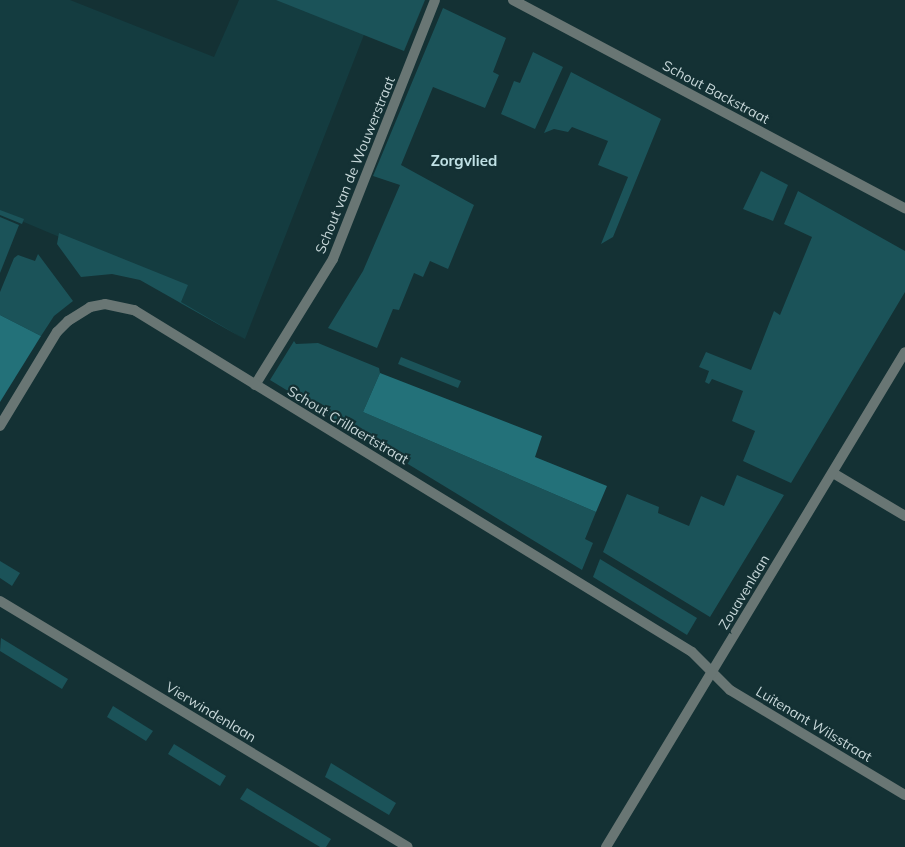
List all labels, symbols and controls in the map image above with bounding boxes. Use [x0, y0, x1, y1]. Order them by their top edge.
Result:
street label: Schout Backstraat [660, 57, 772, 127]
street label: Schout van de Wouwerstraat [312, 74, 398, 256]
district label: Zorgvlied [431, 152, 497, 170]
street label: Schout Crillaertstraat [285, 382, 411, 468]
street label: Zouavenlaan [715, 552, 773, 632]
street label: Vierwindenlaan [163, 678, 259, 746]
street label: Luitenant Wilsstraat [753, 683, 875, 765]

